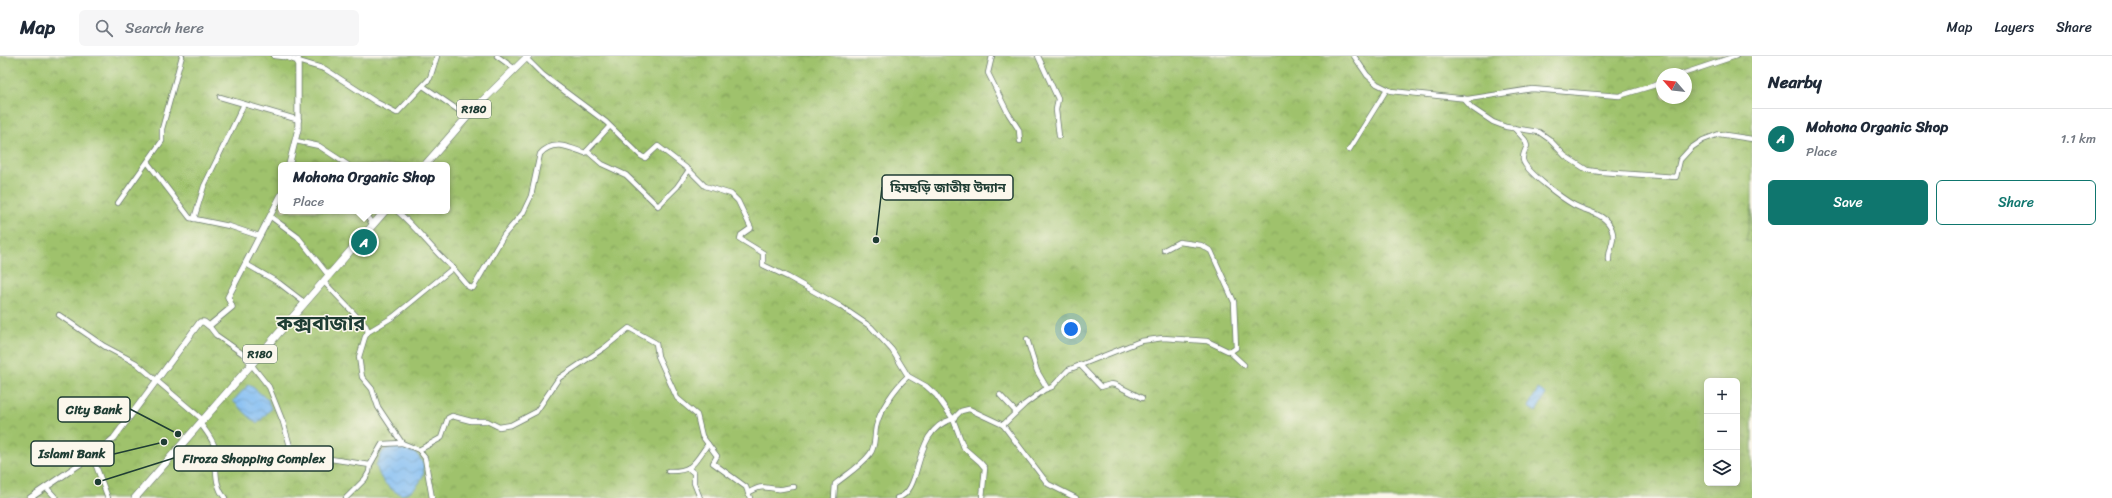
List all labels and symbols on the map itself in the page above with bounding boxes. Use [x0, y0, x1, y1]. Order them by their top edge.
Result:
north arrow [1656, 68, 1692, 104]
road number: R180 [457, 100, 491, 118]
callout: হিমছড়ি জাতীয় উদ্যান [882, 175, 1013, 200]
text: হিমছড়ি জাতীয় উদ্যান [889, 176, 1007, 199]
pin: A [351, 227, 377, 257]
district label: কক্সবাজার [276, 306, 366, 341]
your location [1061, 319, 1081, 339]
road number: R180 [243, 345, 277, 363]
callout: City Bank [58, 397, 130, 422]
text: City Bank [65, 398, 123, 421]
callout: Islami Bank [31, 441, 114, 466]
text: Islami Bank [38, 442, 107, 465]
callout: Firoza Shopping Complex [174, 446, 333, 471]
text: Firoza Shopping Complex [181, 447, 326, 470]

